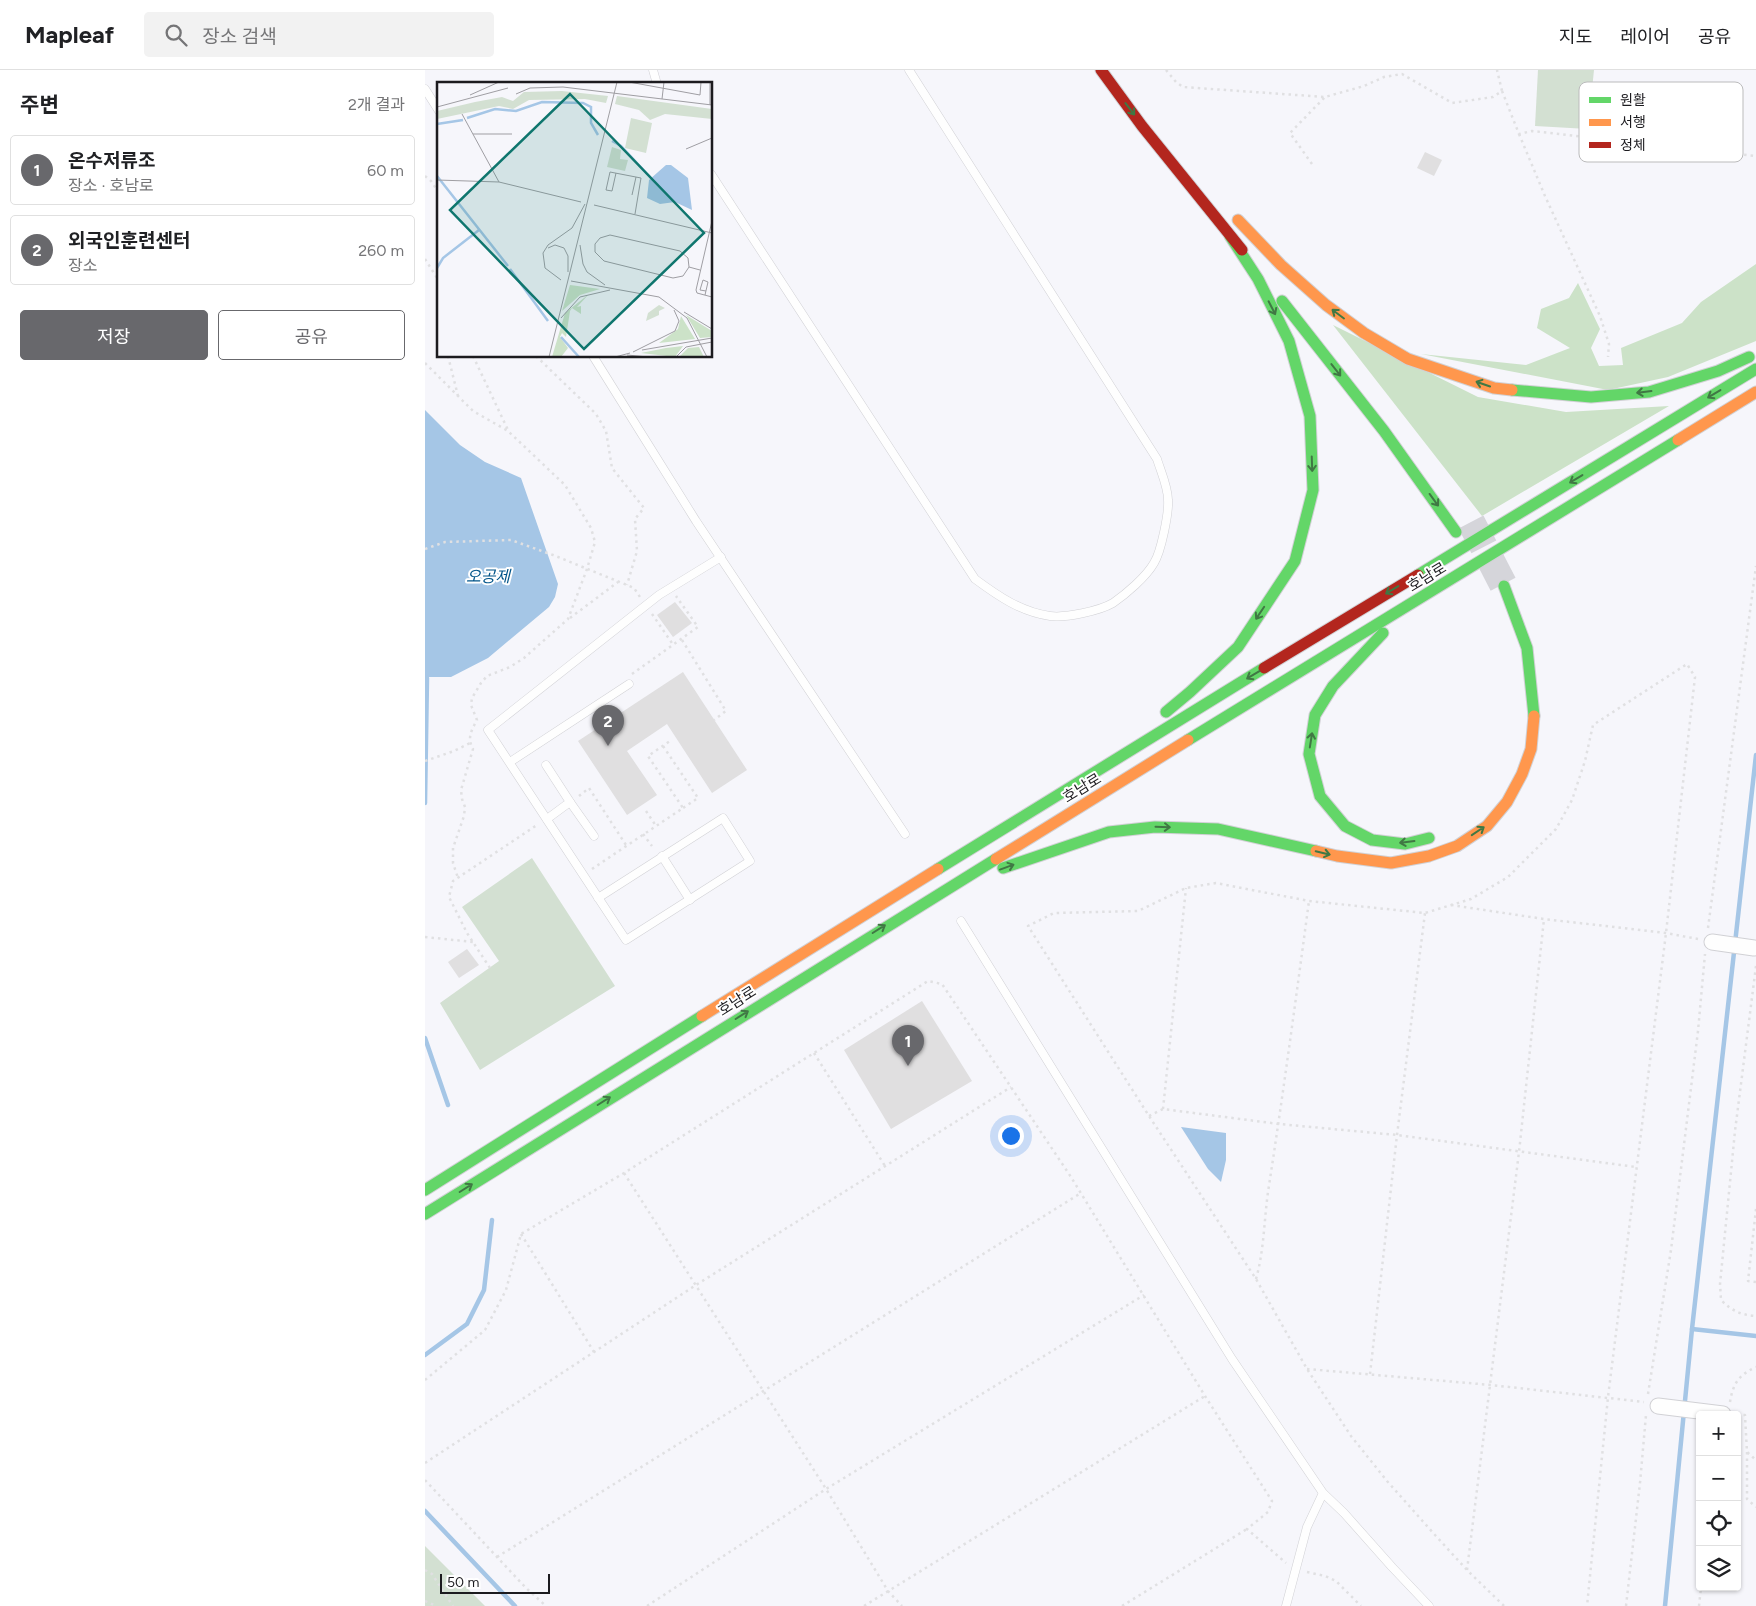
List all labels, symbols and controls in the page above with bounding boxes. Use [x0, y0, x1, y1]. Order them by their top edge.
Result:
search box [144, 12, 494, 57]
text: Mapleaf [25, 20, 114, 49]
icon: search [162, 21, 190, 49]
text: 장소 검색 [202, 25, 277, 48]
text: 지도 [1559, 26, 1592, 48]
text: 레이어 [1620, 26, 1670, 48]
text: 공유 [1698, 26, 1731, 48]
inset map [437, 82, 713, 358]
legend [1579, 82, 1743, 162]
text: 주변 [20, 92, 59, 117]
text: 원활 [1620, 92, 1646, 109]
text: 2개 결과 [348, 95, 405, 114]
one-way arrow [1124, 102, 1135, 115]
text: 서행 [1620, 114, 1646, 131]
text: 정체 [1620, 137, 1646, 154]
text: 온수저류조 [68, 149, 155, 172]
text: 1 [34, 161, 40, 180]
text: 60 m [367, 161, 404, 180]
text: 장소 · 호남로 [68, 176, 154, 195]
text: 외국인훈련센터 [68, 229, 190, 252]
text: 2 [32, 241, 42, 260]
text: 260 m [358, 241, 404, 260]
text: 장소 [68, 256, 97, 275]
one-way arrow [1268, 300, 1277, 315]
one-way arrow [1332, 308, 1345, 319]
button: 저장 [20, 310, 208, 360]
button: 공유 [218, 310, 405, 360]
one-way arrow [1331, 363, 1342, 376]
one-way arrow [1475, 379, 1491, 388]
one-way arrow [1636, 387, 1652, 397]
one-way arrow [1708, 390, 1722, 400]
one-way arrow [1307, 455, 1316, 471]
one-way arrow [1569, 474, 1583, 484]
one-way arrow [1428, 493, 1439, 507]
street label: 호남로 [1405, 559, 1449, 595]
water label: 오공제 [466, 567, 512, 586]
one-way arrow [1385, 586, 1399, 596]
one-way arrow [1255, 606, 1265, 620]
one-way arrow [1246, 670, 1260, 680]
pin: 2 [592, 705, 624, 746]
one-way arrow [1306, 732, 1316, 748]
street label: 호남로 [1060, 770, 1104, 806]
one-way arrow [1155, 823, 1171, 832]
one-way arrow [1471, 826, 1485, 836]
one-way arrow [1400, 838, 1416, 848]
one-way arrow [1315, 849, 1331, 858]
one-way arrow [999, 862, 1014, 871]
one-way arrow [872, 924, 886, 934]
street label: 호남로 [715, 982, 759, 1020]
one-way arrow [734, 1010, 748, 1020]
pin: 1 [892, 1025, 924, 1066]
one-way arrow [596, 1096, 610, 1106]
your location [998, 1123, 1024, 1149]
one-way arrow [459, 1182, 473, 1192]
map controls [1696, 1411, 1741, 1591]
button: + [1696, 1411, 1741, 1456]
button: − [1696, 1456, 1741, 1501]
button: locate [1696, 1501, 1741, 1546]
button: layers [1696, 1546, 1741, 1591]
scale bar [440, 1571, 550, 1594]
text: 50 m [447, 1574, 479, 1591]

